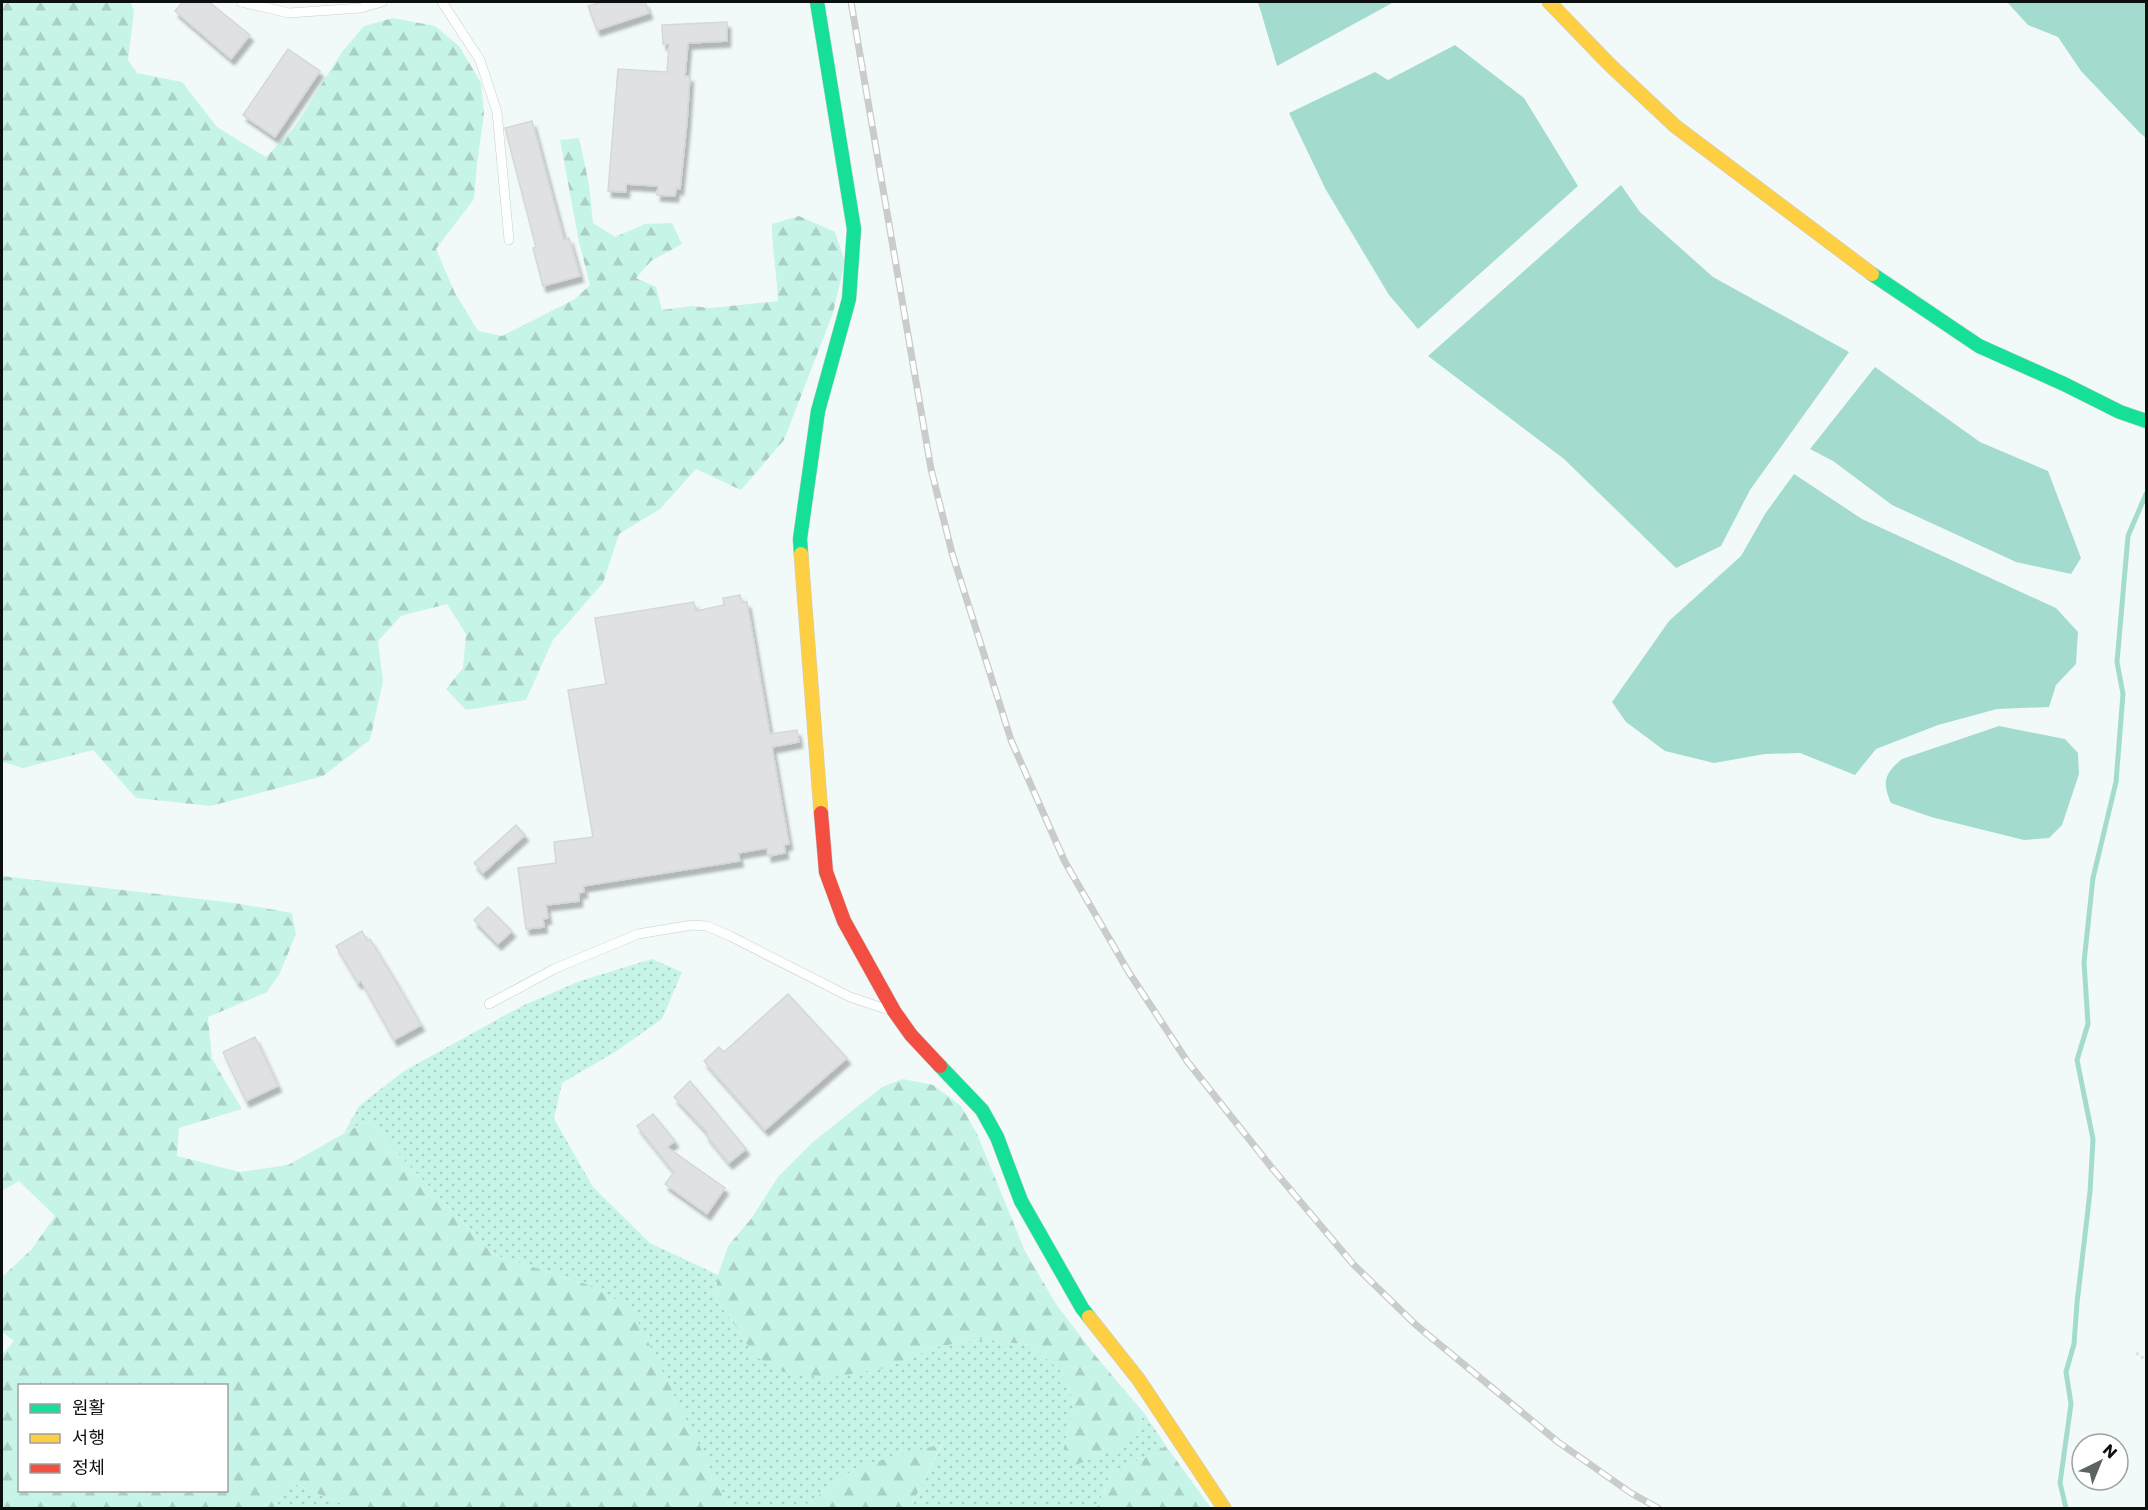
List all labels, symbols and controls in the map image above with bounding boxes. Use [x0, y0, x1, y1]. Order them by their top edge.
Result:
legend [18, 1384, 228, 1492]
text: 원활 [72, 1395, 105, 1420]
text: 서행 [72, 1425, 105, 1450]
north arrow [2070, 1432, 2130, 1492]
text: N [2098, 1439, 2122, 1464]
text: 정체 [72, 1455, 105, 1480]

